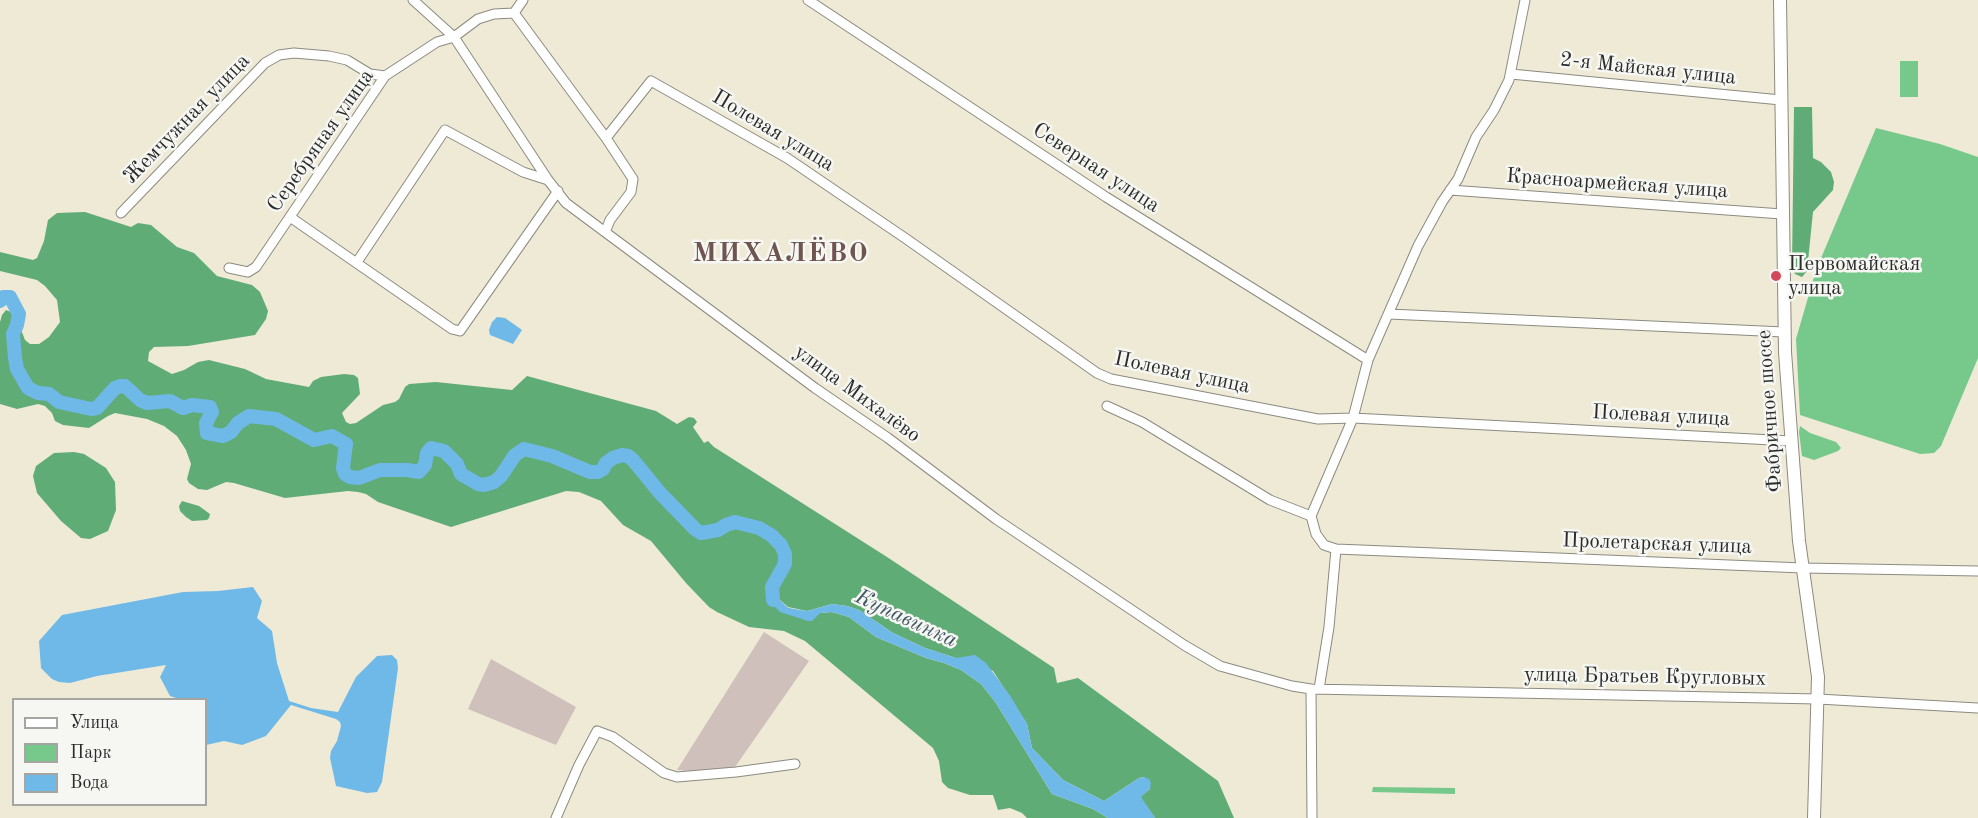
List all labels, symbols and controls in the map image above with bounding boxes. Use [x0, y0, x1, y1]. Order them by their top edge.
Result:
street label: 2-я Майская улица [1559, 47, 1737, 91]
street label: Жемчужная улица [118, 49, 256, 189]
street label: Серебряная улица [262, 65, 380, 217]
street label: Полевая улица [707, 85, 839, 177]
street label: Северная улица [1028, 117, 1164, 219]
street label: Красноармейская улица [1505, 164, 1729, 204]
district label: МИХАЛЁВО [693, 238, 869, 270]
place label: Первомайская улица [1788, 251, 1920, 301]
marker: Первомайская улица [1769, 269, 1783, 283]
street label: Фабричное шоссе [1752, 329, 1788, 493]
street label: улица Михалёво [789, 340, 925, 448]
street label: Полевая улица [1112, 346, 1252, 400]
street label: Полевая улица [1591, 400, 1731, 432]
street label: Пролетарская улица [1562, 528, 1752, 560]
water label: Купавинка [851, 584, 961, 654]
street label: улица Братьев Кругловых [1524, 662, 1766, 692]
legend [12, 698, 207, 806]
text: Улица [70, 714, 119, 732]
text: Парк [70, 744, 111, 762]
text: Вода [70, 774, 109, 792]

